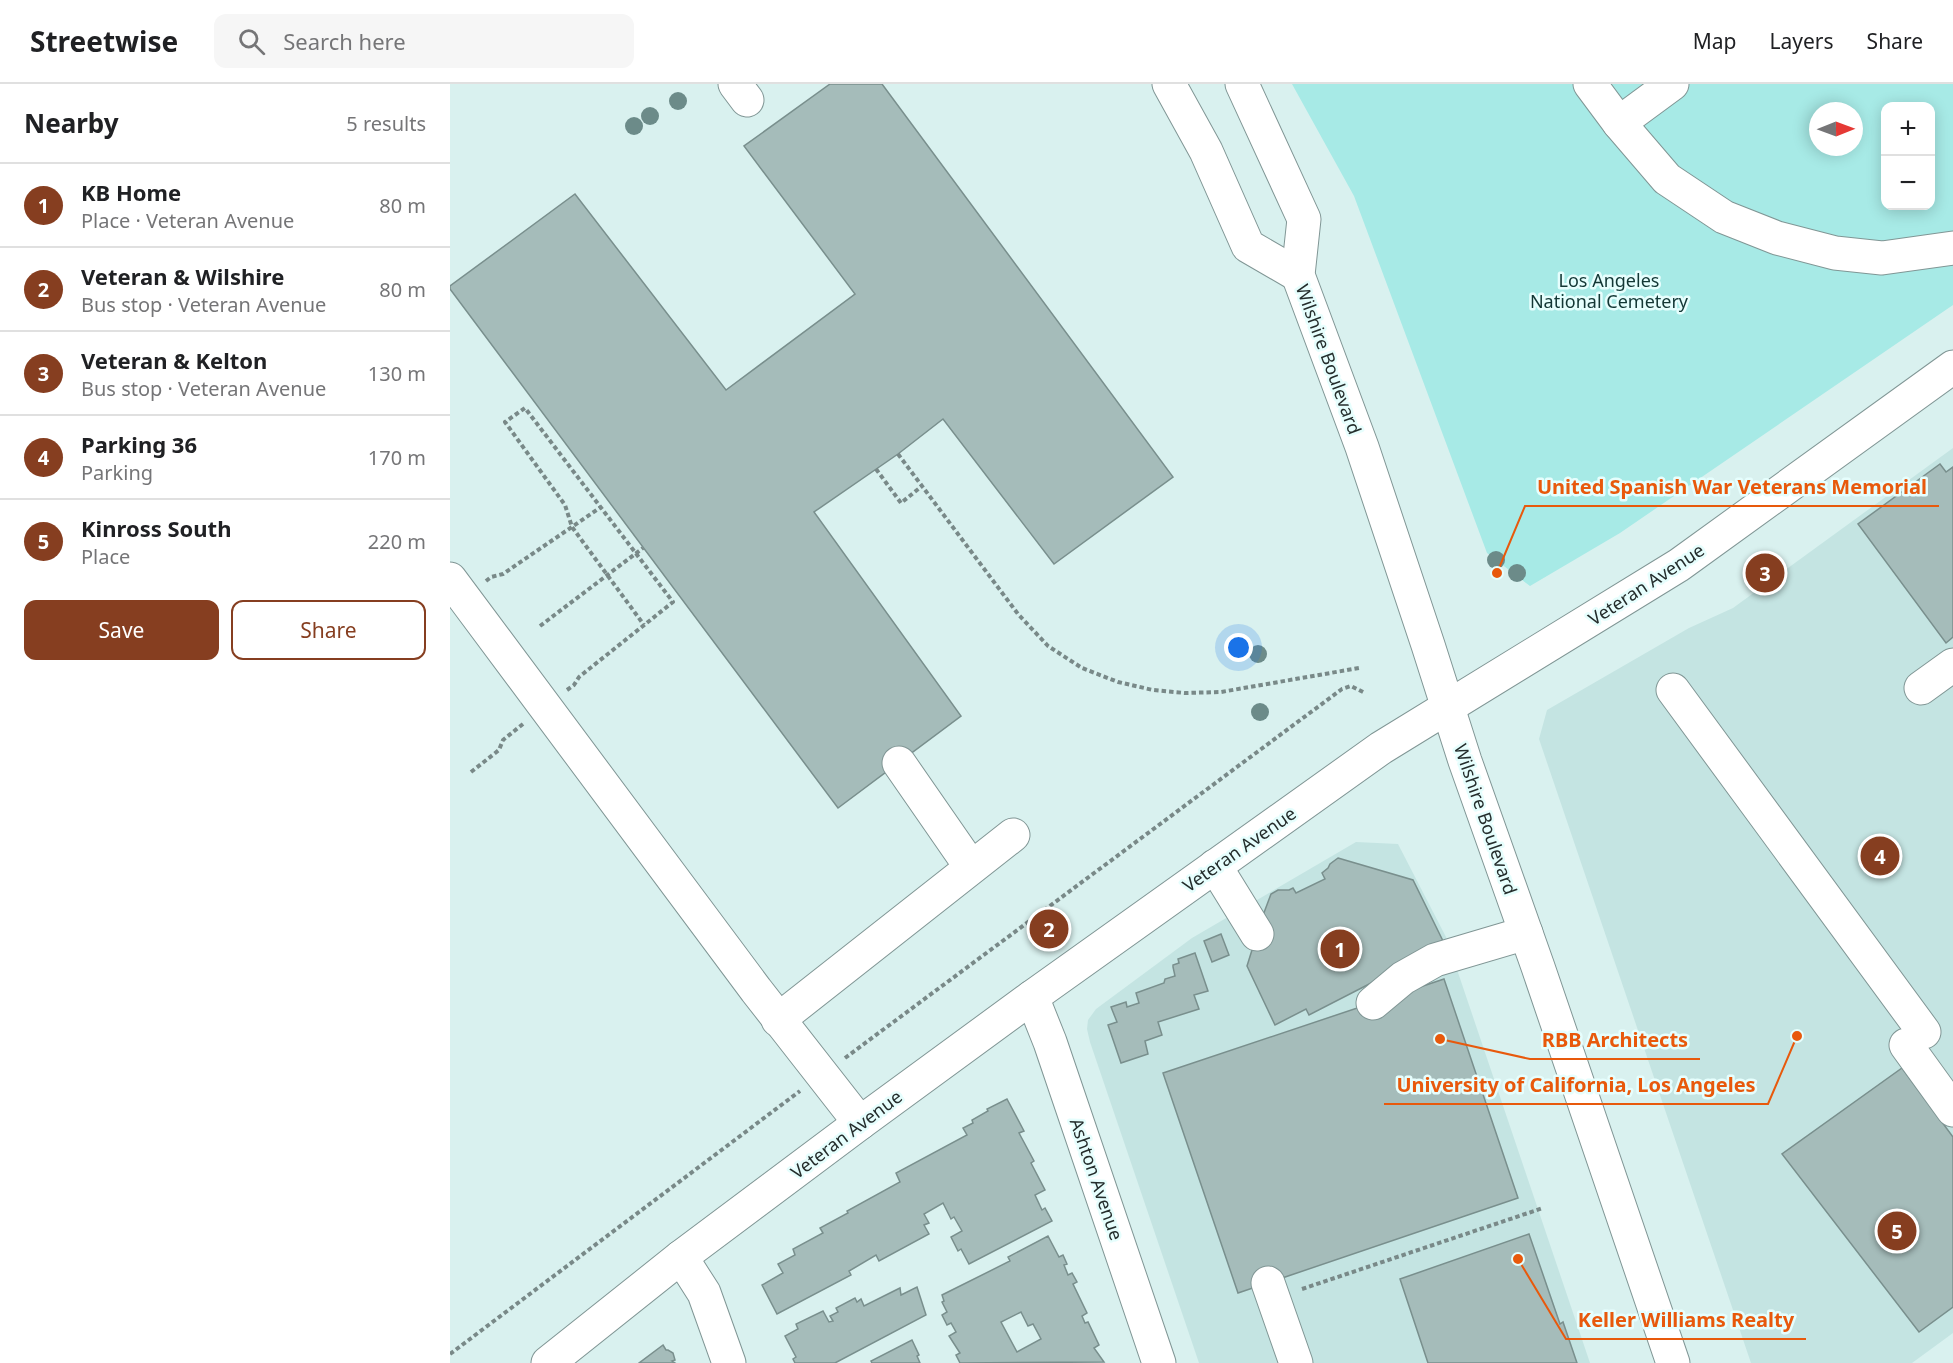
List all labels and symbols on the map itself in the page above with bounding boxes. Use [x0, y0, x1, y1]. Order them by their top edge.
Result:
north arrow [1809, 102, 1863, 156]
park label: Los Angeles National Cemetery [1530, 268, 1689, 313]
street label: Wilshire Boulevard [1291, 281, 1367, 437]
callout: United Spanish War Veterans Memorial [1525, 468, 1939, 506]
text: United Spanish War Veterans Memorial [1537, 473, 1927, 500]
street label: Veteran Avenue [1584, 538, 1708, 630]
pin: 3 [1746, 550, 1784, 596]
your location [1224, 633, 1253, 662]
street label: Wilshire Boulevard [1449, 740, 1523, 898]
street label: Veteran Avenue [1177, 801, 1301, 897]
pin: 4 [1860, 834, 1900, 878]
pin: 2 [1030, 906, 1068, 952]
pin: 1 [1320, 926, 1360, 972]
callout: RBB Architects [1530, 1021, 1700, 1059]
text: RBB Architects [1542, 1026, 1688, 1053]
callout: University of California, Los Angeles [1384, 1066, 1768, 1104]
text: University of California, Los Angeles [1396, 1071, 1756, 1098]
street label: Veteran Avenue [786, 1084, 906, 1184]
street label: Ashton Avenue [1065, 1115, 1129, 1243]
pin: 5 [1878, 1208, 1916, 1254]
callout: Keller Williams Realty [1566, 1301, 1806, 1339]
text: Keller Williams Realty [1578, 1306, 1795, 1333]

